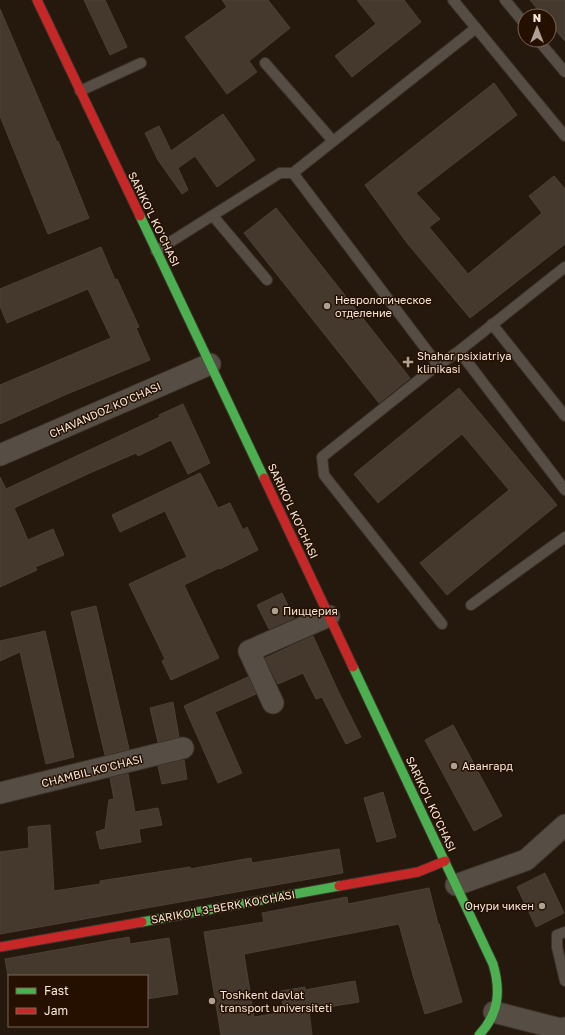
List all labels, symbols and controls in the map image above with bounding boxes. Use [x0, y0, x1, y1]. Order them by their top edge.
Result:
north arrow [517, 8, 557, 48]
text: N [533, 11, 541, 24]
street label: SARIKO'L KO'CHASI [126, 169, 183, 268]
place label: Неврологическое отделение [335, 293, 432, 319]
marker: Неврологическое отделение [322, 301, 332, 311]
place label: Shahar psixiatriya klinikasi [417, 349, 511, 375]
marker: Shahar psixiatriya klinikasi [402, 356, 414, 368]
street label: CHAVANDOZ KO'CHASI [47, 379, 163, 440]
street label: SARIKO'L KO'CHASI [266, 461, 321, 561]
place label: Пиццерия [283, 604, 338, 617]
marker: Пиццерия [270, 606, 280, 616]
street label: CHAMBIL KO'CHASI [40, 752, 144, 789]
street label: SARIKO'L KO'CHASI [404, 754, 459, 854]
place label: Авангард [462, 759, 513, 772]
marker: Авангард [449, 761, 459, 771]
street label: SARIKO'L 3-BERK KO'CHASI [150, 887, 296, 926]
place label: Онури чикен [465, 899, 534, 912]
marker: Онури чикен [537, 901, 547, 911]
legend [8, 975, 148, 1027]
text: Fast [44, 983, 69, 998]
place label: Toshkent davlat transport universiteti [220, 988, 332, 1014]
marker: Toshkent davlat transport universiteti [207, 996, 217, 1006]
text: Jam [44, 1003, 68, 1018]

